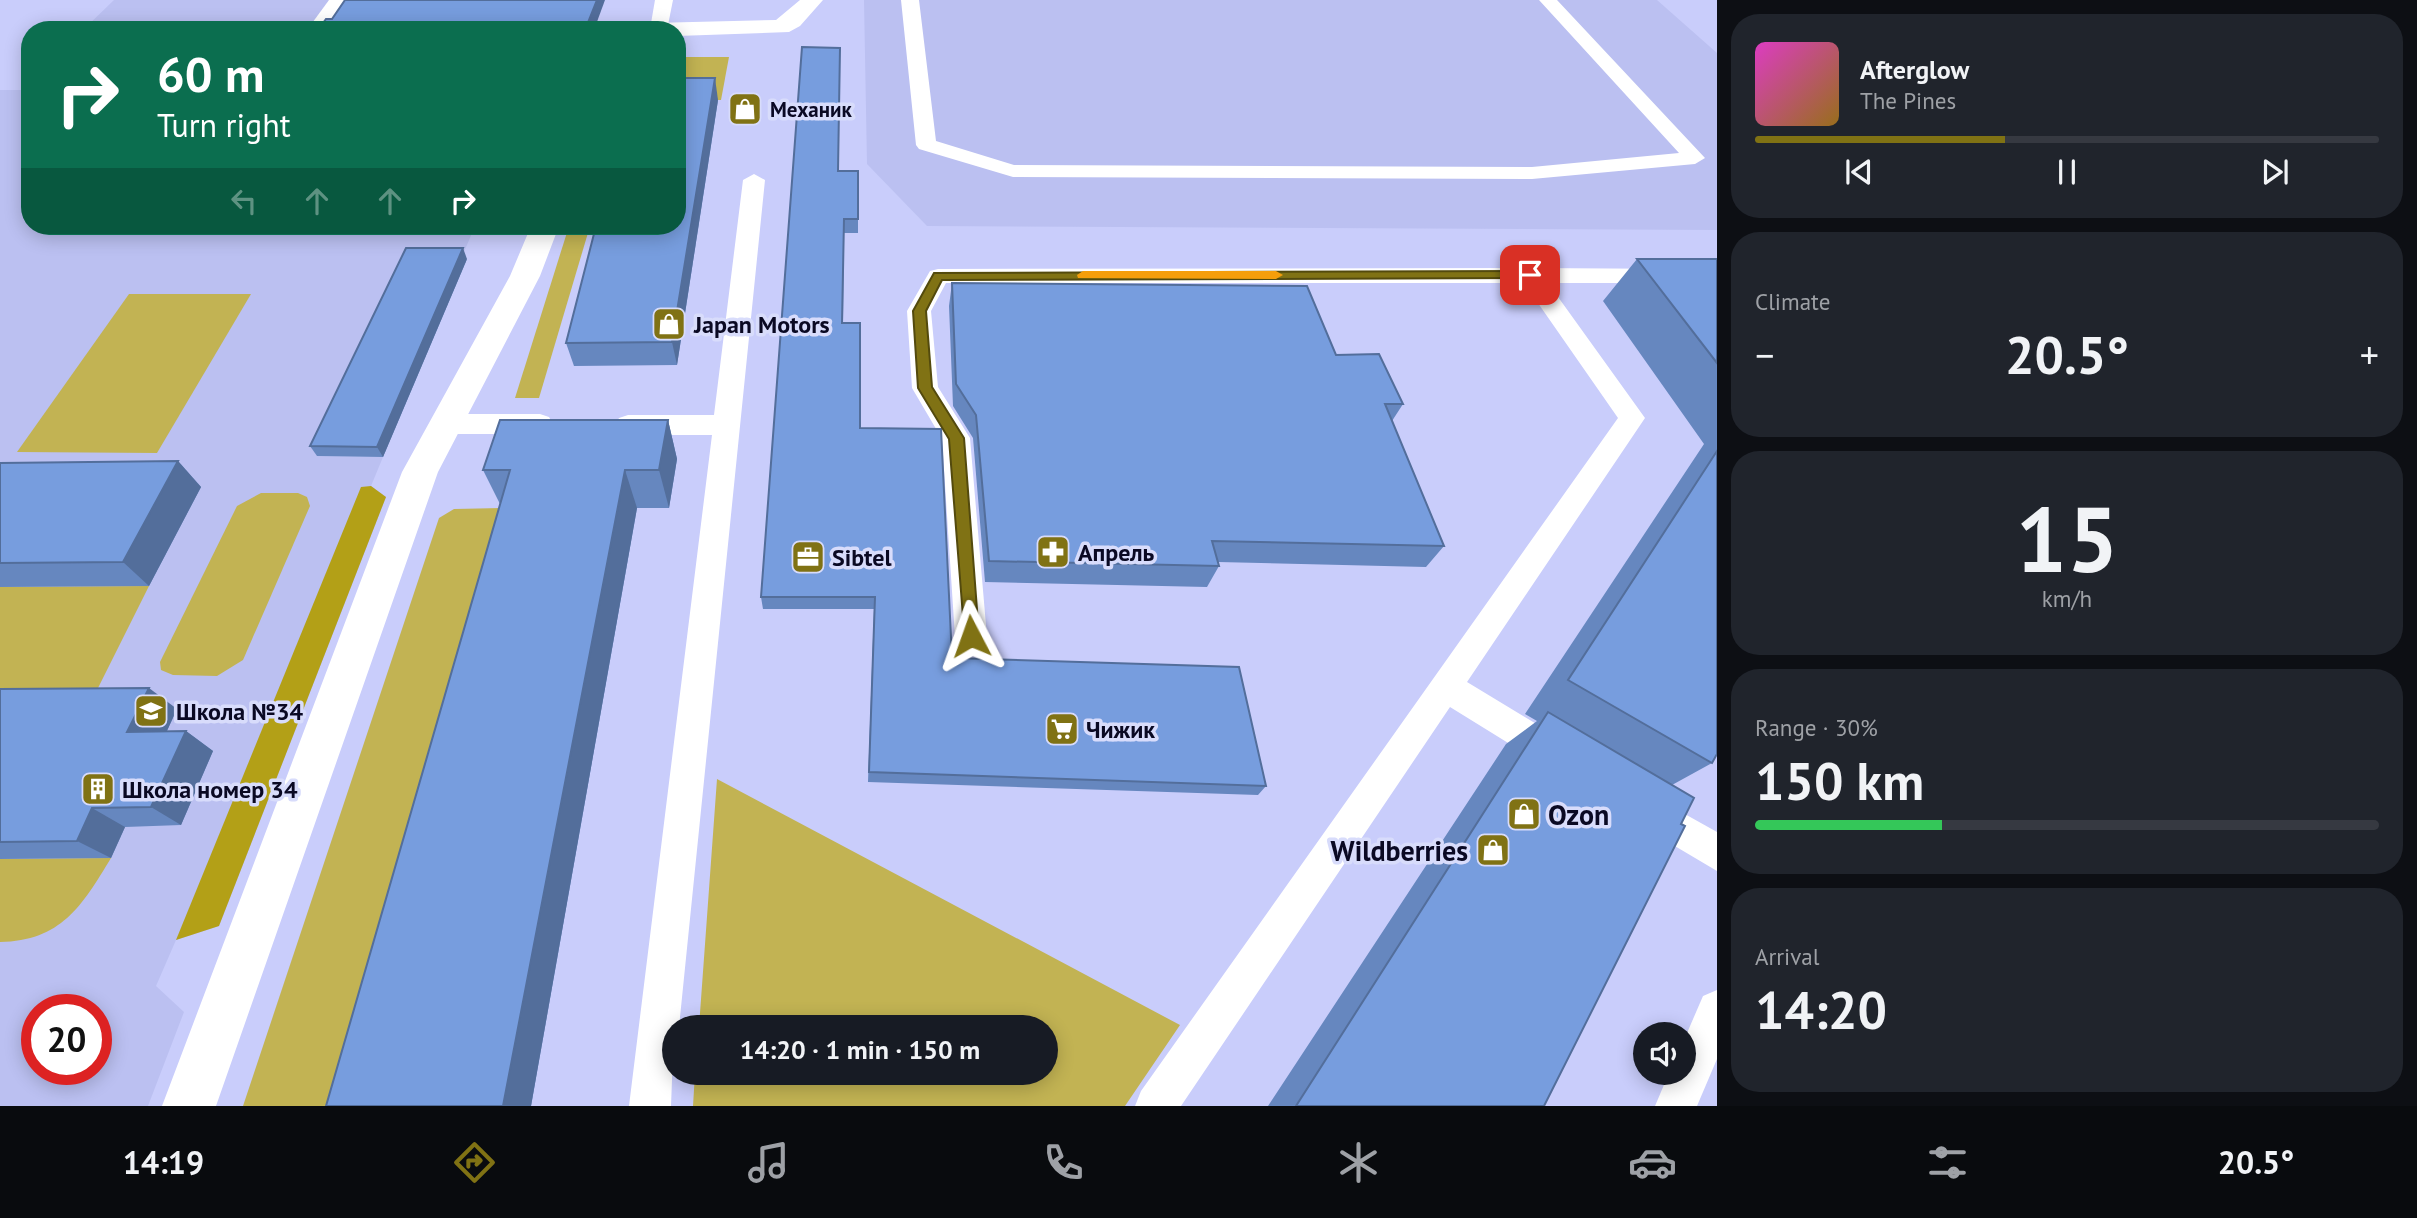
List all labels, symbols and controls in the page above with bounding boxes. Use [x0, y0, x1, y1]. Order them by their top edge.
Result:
text: 60 m [157, 42, 264, 106]
icon: right [42, 49, 133, 140]
text: Afterglow [1860, 53, 1969, 86]
text: The Pines [1860, 86, 1956, 115]
shop icon: Механик [726, 90, 764, 128]
place label: Механик [770, 96, 852, 123]
text: Turn right [157, 104, 291, 146]
icon: previous [1840, 153, 1878, 191]
icon: pause [2048, 153, 2086, 191]
icon: next [2256, 153, 2294, 191]
icon: left [225, 182, 263, 220]
icon: ahead [298, 182, 336, 220]
icon: ahead [371, 182, 409, 220]
icon: right [444, 182, 482, 220]
pin [1500, 245, 1560, 305]
icon: arrive [1511, 256, 1549, 294]
text: Climate [1755, 287, 1830, 316]
shop icon: Japan Motors [650, 305, 688, 343]
place label: Japan Motors [693, 309, 830, 340]
text: 20.5° [2005, 321, 2129, 388]
text: − [1755, 330, 1774, 379]
text: + [2360, 330, 2379, 379]
text: 15 [2015, 479, 2119, 597]
pharmacy icon: Апрель [1034, 533, 1072, 571]
place label: Апрель [1078, 537, 1155, 568]
office icon: Sibtel [789, 538, 827, 576]
place label: Sibtel [832, 542, 892, 573]
text: km/h [2042, 584, 2092, 613]
position arrow [934, 599, 1008, 673]
school or university icon: Школа №34 [132, 692, 170, 730]
place label: Школа №34 [176, 696, 304, 727]
supermarket icon: Чижик [1043, 710, 1081, 748]
text: Range · 30% [1755, 713, 1878, 742]
place label: Чижик [1086, 714, 1155, 745]
text: 150 km [1755, 747, 1924, 814]
building icon: Школа номер 34 [79, 770, 117, 808]
place label: Школа номер 34 [122, 774, 298, 805]
shop icon: Ozon [1505, 795, 1543, 833]
place label: Ozon [1548, 796, 1609, 833]
shop icon: Wildberries [1474, 831, 1512, 869]
place label: Wildberries [1331, 832, 1468, 869]
text: Arrival [1755, 942, 1819, 971]
text: 14:20 [1755, 976, 1887, 1043]
speed limit sign: 20 [21, 994, 112, 1085]
map controls [1633, 1022, 1696, 1085]
button: sound [1633, 1022, 1696, 1085]
text: 14:20 · 1 min · 150 m [740, 1033, 980, 1066]
icon: directions [450, 1138, 499, 1187]
icon: music [744, 1138, 793, 1187]
icon: phone [1039, 1138, 1088, 1187]
icon: climate [1334, 1138, 1383, 1187]
icon: car [1628, 1138, 1677, 1187]
icon: filters [1923, 1138, 1972, 1187]
text: 14:19 [123, 1141, 204, 1183]
text: 20.5° [2218, 1141, 2294, 1183]

